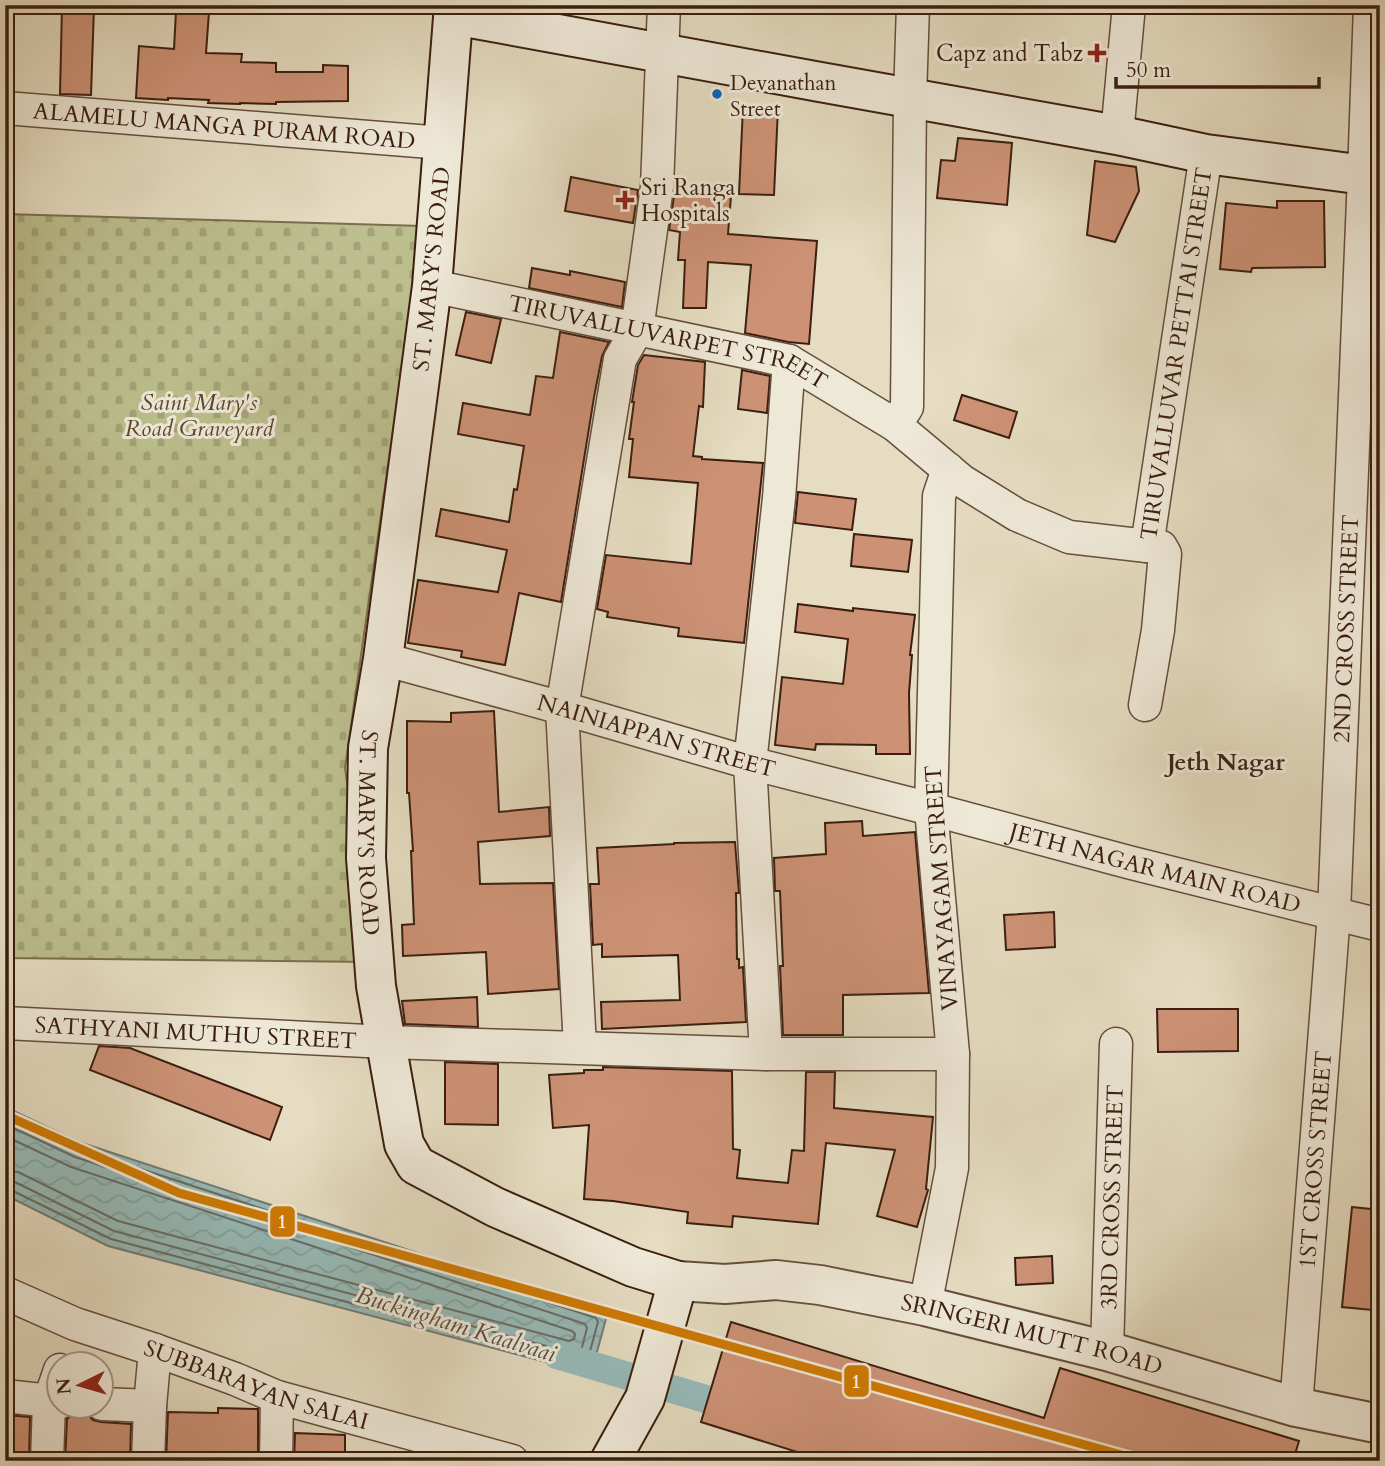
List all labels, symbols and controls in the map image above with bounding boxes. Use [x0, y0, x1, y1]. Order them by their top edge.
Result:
place label: Capz and Tabz [936, 38, 1083, 69]
marker: Capz and Tabz [1089, 45, 1105, 61]
scale bar [1116, 46, 1318, 90]
text: 50 m [1126, 56, 1171, 85]
place label: Devanathan Street [730, 69, 837, 124]
marker: Devanathan Street [710, 87, 724, 101]
street label: ALAMELU MANGA PURAM ROAD [32, 95, 417, 157]
street label: ST. MARY'S ROAD [405, 165, 458, 373]
street label: TIRUVALLUVAR PETTAI STREET [1133, 165, 1220, 542]
place label: Sri Ranga Hospitals [641, 172, 735, 229]
marker: Sri Ranga Hospitals [615, 190, 635, 210]
street label: TIRUVALLUVARPET STREET [505, 287, 833, 397]
park label: Saint Mary's Road Graveyard [125, 387, 274, 444]
street label: 2ND CROSS STREET [1326, 514, 1366, 744]
street label: NAINIAPPAN STREET [534, 687, 779, 785]
street label: ST. MARY'S ROAD [350, 728, 387, 936]
district label: Jeth Nagar [1164, 746, 1285, 779]
street label: VINAYAGAM STREET [917, 764, 966, 1012]
street label: JETH NAGAR MAIN ROAD [1003, 815, 1304, 921]
street label: SATHYANI MUTHU STREET [34, 1009, 358, 1056]
street label: 1ST CROSS STREET [1292, 1049, 1339, 1270]
street label: 3RD CROSS STREET [1093, 1084, 1131, 1310]
line badge: 1 [269, 1205, 296, 1238]
text: 1 [277, 1209, 287, 1235]
water label: Buckingham Kaalvaai [352, 1278, 560, 1371]
street label: SRINGERI MUTT ROAD [898, 1287, 1166, 1383]
street label: SUBBARAYAN SALAI [140, 1332, 372, 1437]
north arrow [46, 1350, 116, 1420]
line badge: 1 [843, 1364, 870, 1398]
text: 1 [851, 1369, 861, 1395]
text: N [50, 1377, 78, 1396]

